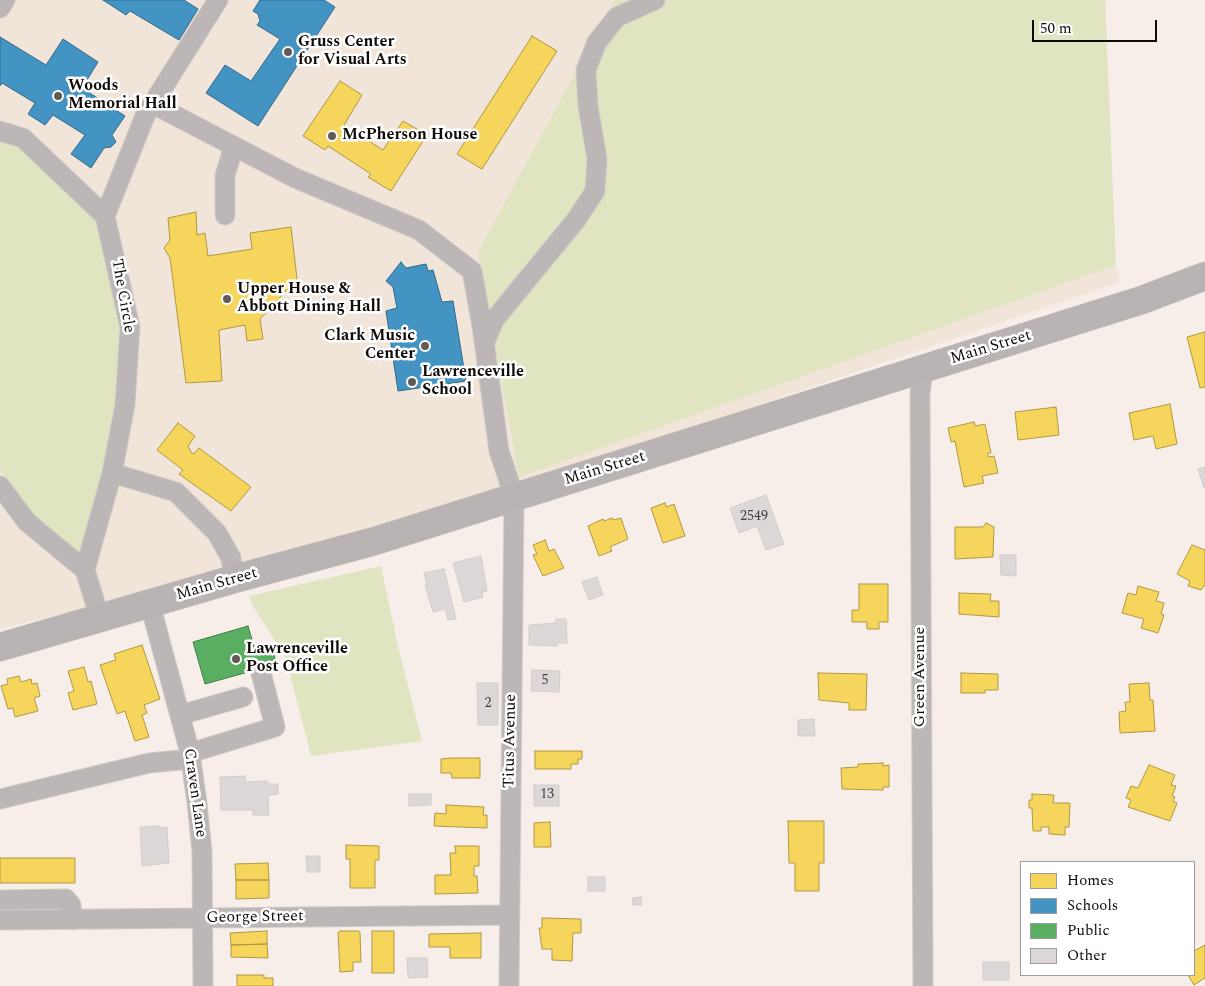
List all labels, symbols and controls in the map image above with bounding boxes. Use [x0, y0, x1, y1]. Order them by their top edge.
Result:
scale bar [1035, 10, 1160, 42]
text: 50 m [1040, 17, 1072, 40]
place label: Gruss Center for Visual Arts [298, 33, 407, 71]
marker: Gruss Center for Visual Arts [282, 46, 294, 58]
place label: Woods Memorial Hall [68, 77, 177, 115]
marker: Woods Memorial Hall [52, 90, 64, 102]
place label: McPherson House [342, 126, 477, 146]
marker: McPherson House [326, 130, 338, 142]
street label: The Circle [106, 257, 138, 335]
place label: Upper House & Abbott Dining Hall [237, 280, 381, 318]
marker: Upper House & Abbott Dining Hall [221, 293, 233, 305]
place label: Clark Music Center [324, 327, 415, 365]
street label: Main Street [948, 327, 1034, 369]
marker: Clark Music Center [419, 340, 431, 352]
place label: Lawrenceville School [422, 363, 524, 401]
marker: Lawrenceville School [406, 376, 418, 388]
street label: Main Street [562, 448, 648, 490]
house number: 2549 [740, 509, 768, 525]
street label: Main Street [174, 564, 260, 606]
street label: Green Avenue [911, 627, 931, 727]
place label: Lawrenceville Post Office [246, 640, 348, 678]
marker: Lawrenceville Post Office [230, 653, 242, 665]
house number: 5 [542, 673, 548, 689]
street label: Titus Avenue [501, 694, 521, 788]
house number: 2 [485, 696, 491, 712]
street label: Craven Lane [178, 747, 210, 839]
house number: 13 [540, 787, 554, 803]
legend [1020, 861, 1195, 976]
text: Homes [1067, 869, 1114, 892]
text: Schools [1067, 894, 1118, 917]
street label: George Street [206, 908, 304, 928]
text: Public [1067, 919, 1110, 942]
text: Other [1067, 944, 1106, 967]

